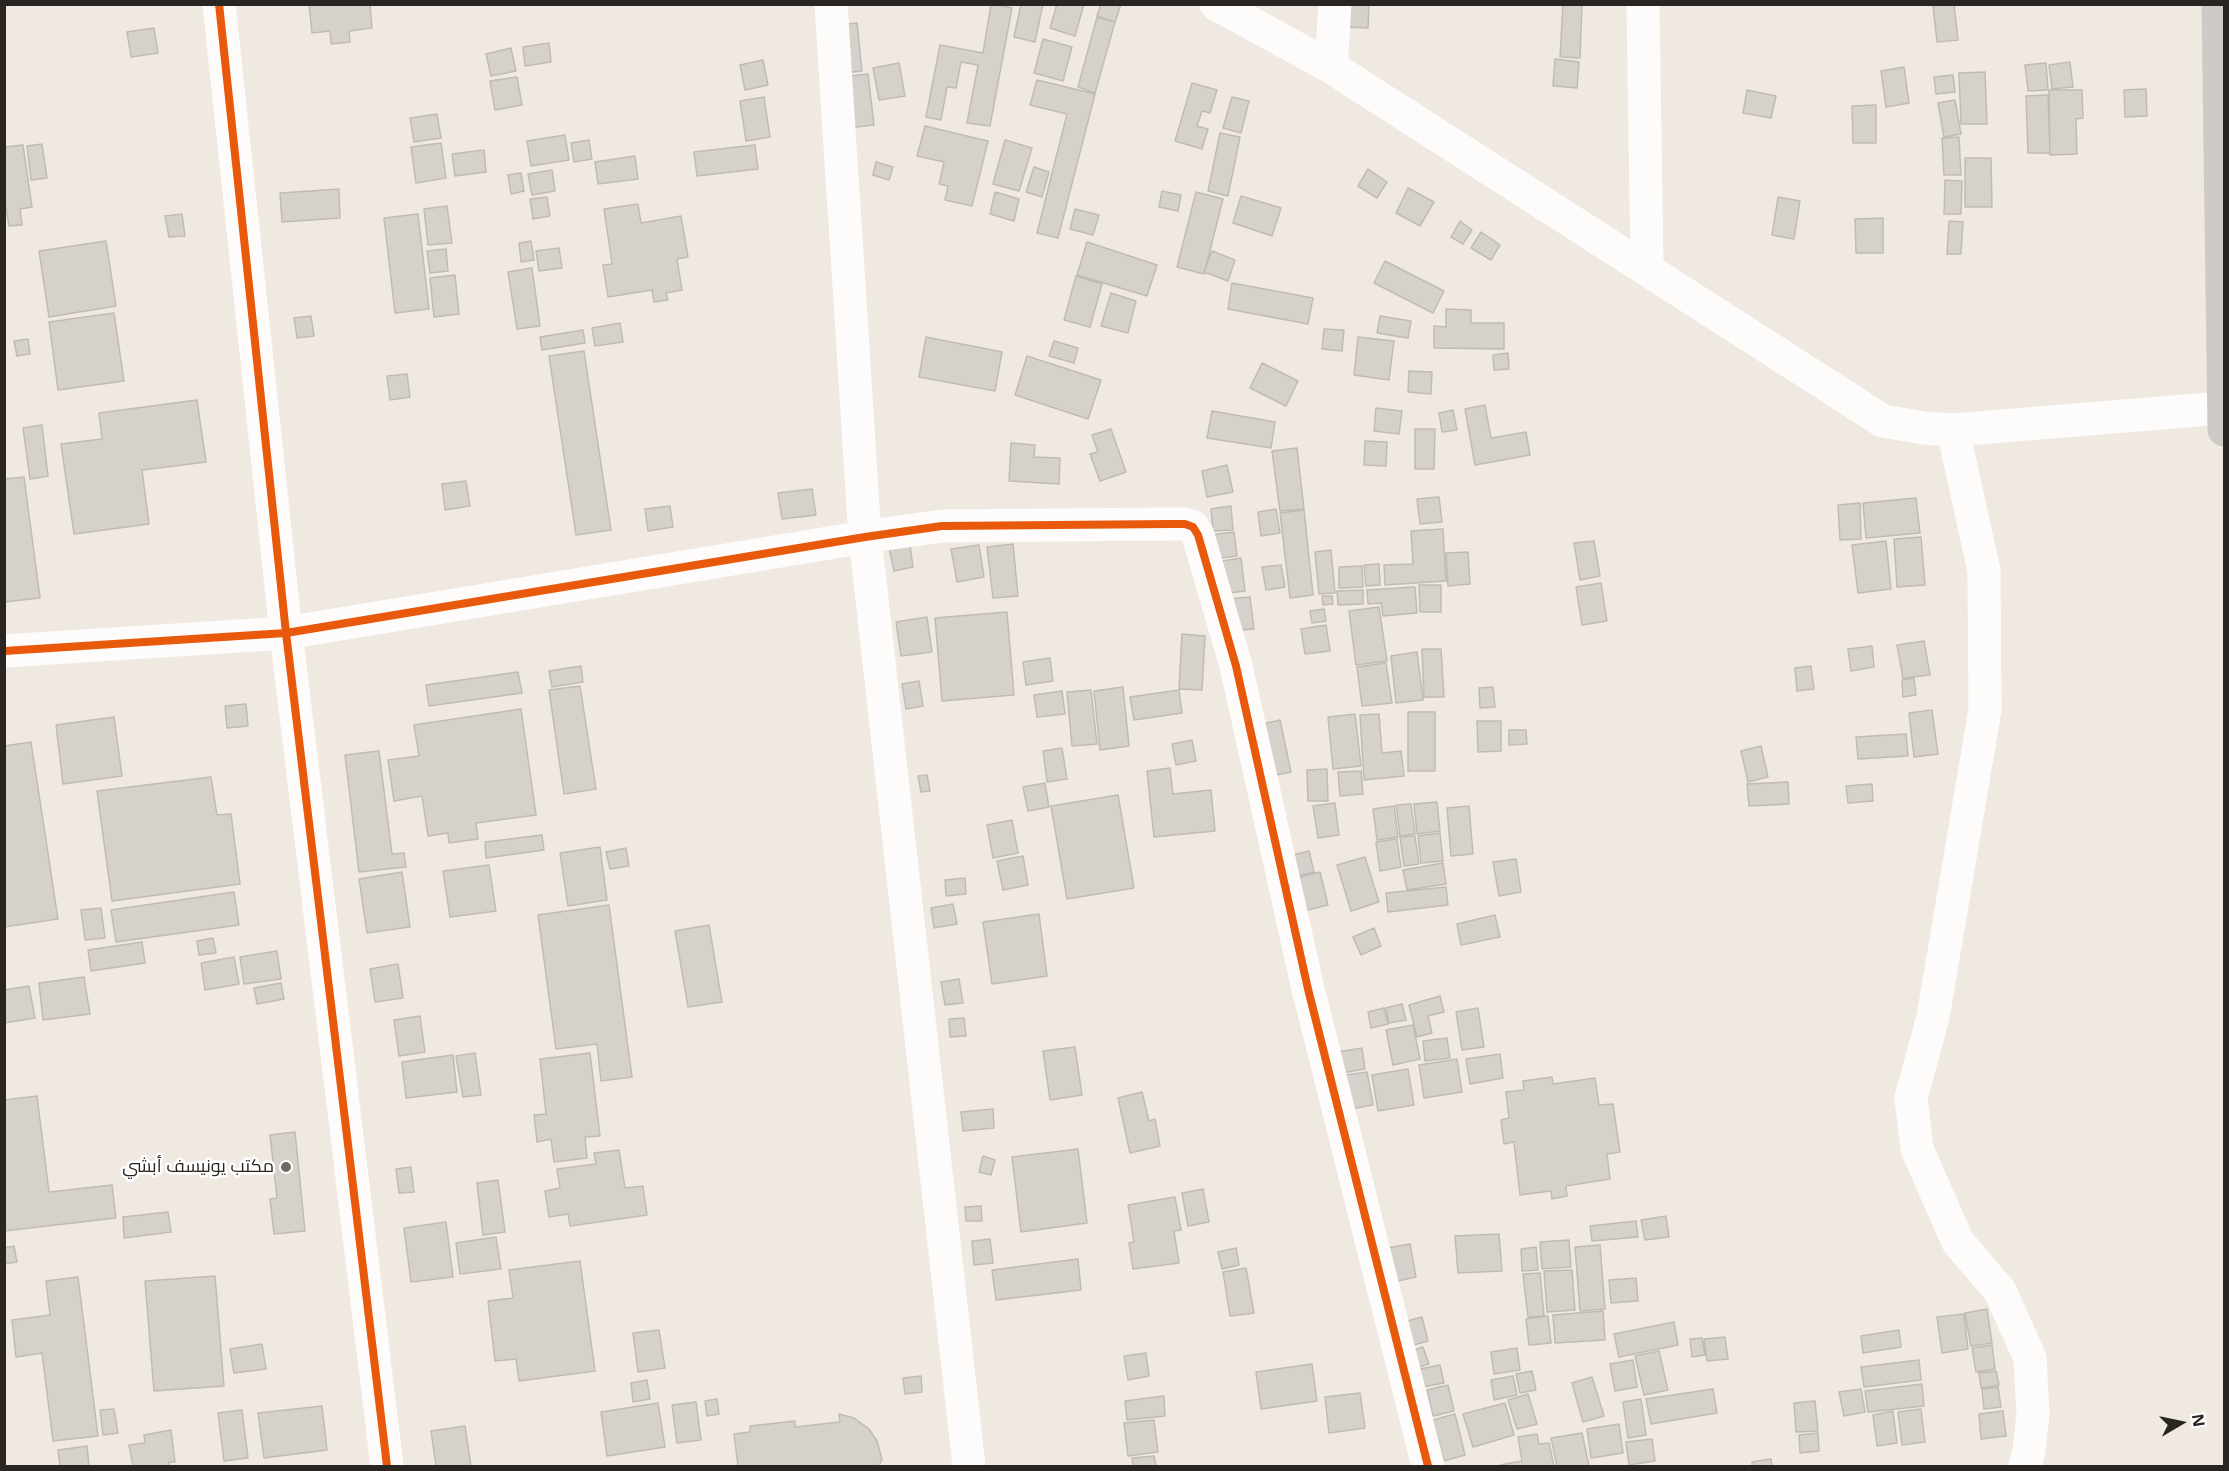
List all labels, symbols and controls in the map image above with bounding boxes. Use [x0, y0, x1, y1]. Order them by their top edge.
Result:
place label: مكتب يونيسف أبشي [122, 1156, 274, 1178]
marker: مكتب يونيسف أبشي [279, 1160, 293, 1174]
north arrow [2151, 1393, 2211, 1453]
text: N [2187, 1412, 2211, 1428]

